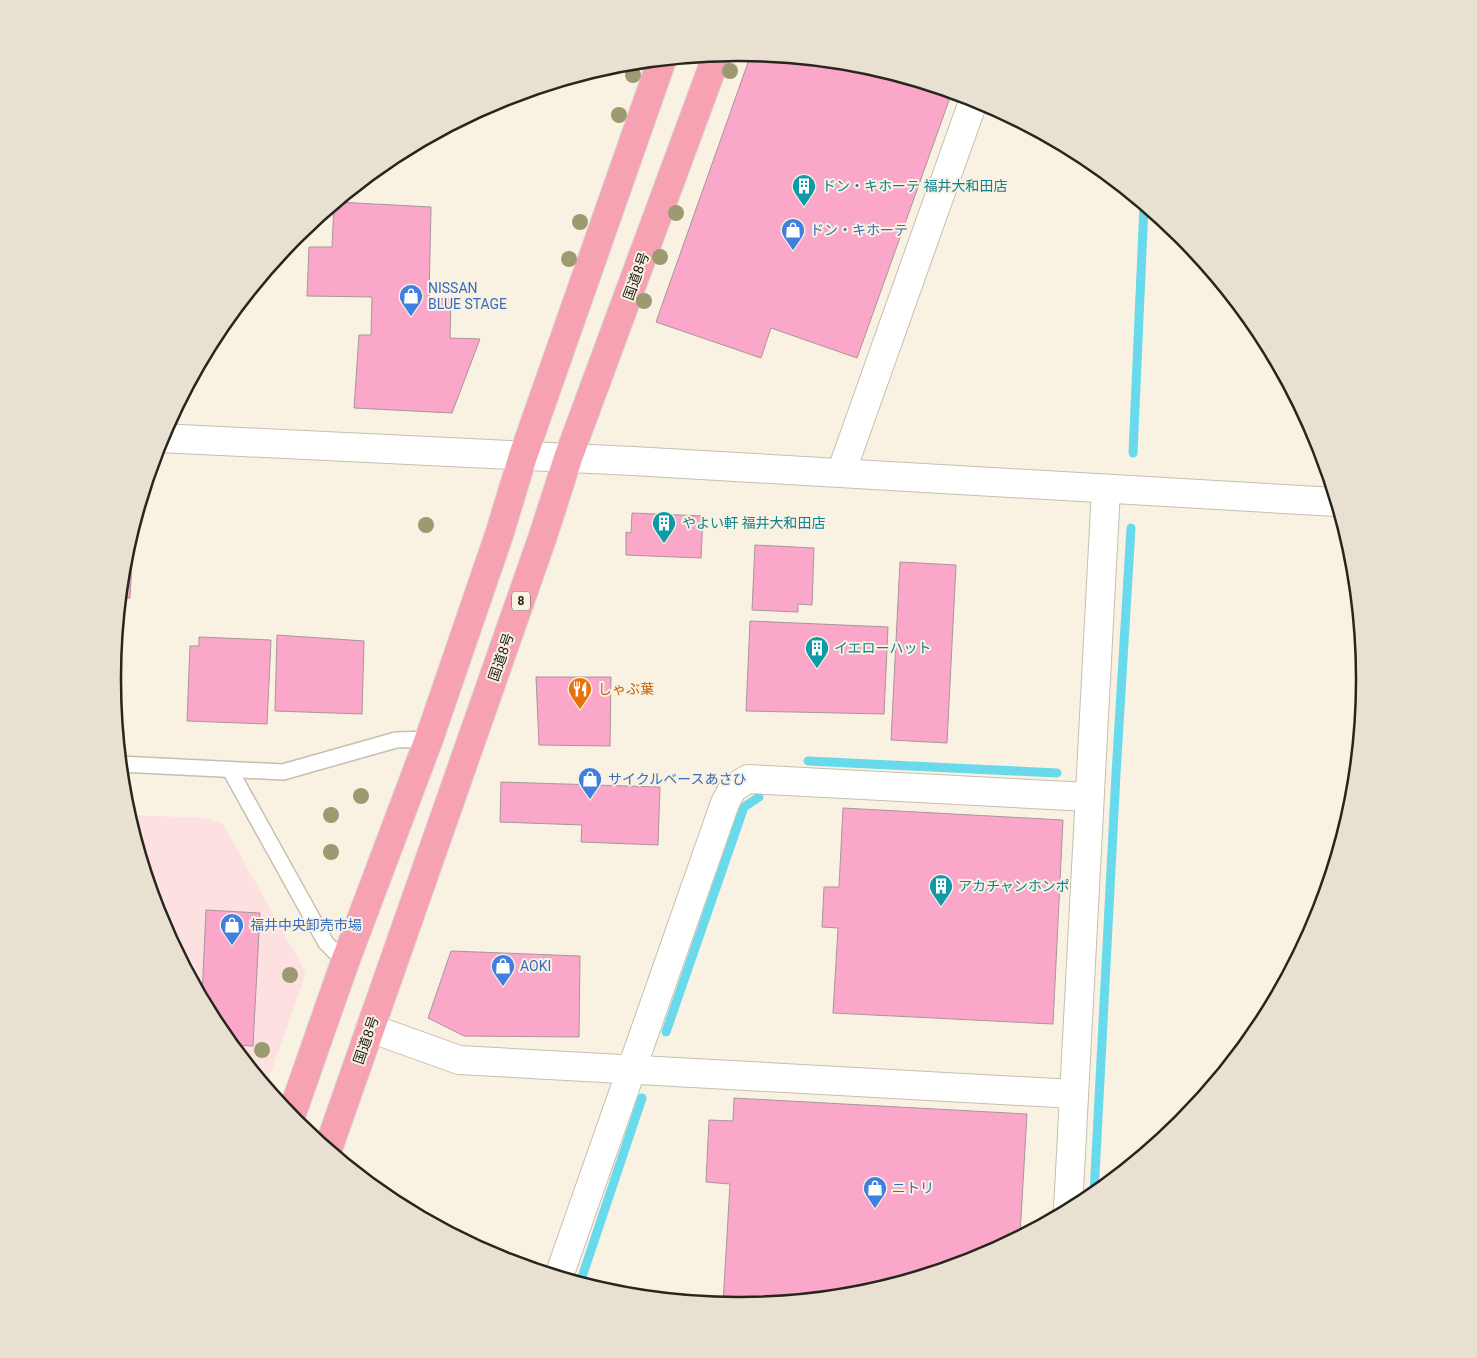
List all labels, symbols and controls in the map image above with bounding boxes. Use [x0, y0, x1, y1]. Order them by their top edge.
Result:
building icon: ドン・キホーテ 福井大和田店 [791, 173, 817, 207]
place label: ドン・キホーテ 福井大和田店 [822, 178, 1007, 194]
shop icon: ドン・キホーテ [780, 217, 806, 251]
place label: ドン・キホーテ [810, 222, 908, 238]
street label: 国道8号 [620, 250, 652, 302]
place label: NISSAN BLUE STAGE [428, 280, 507, 312]
shop icon: NISSAN BLUE STAGE [398, 283, 424, 317]
building icon: やよい軒 福井大和田店 [651, 510, 677, 544]
place label: やよい軒 福井大和田店 [682, 515, 825, 531]
road number: 8 [512, 592, 530, 610]
street label: 国道8号 [485, 631, 517, 683]
building icon: イエローハット [804, 635, 830, 669]
place label: イエローハット [834, 640, 932, 656]
restaurant icon: しゃぶ葉 [567, 676, 593, 710]
place label: しゃぶ葉 [598, 681, 654, 697]
shop icon: サイクルベースあさひ [577, 766, 603, 800]
place label: サイクルベースあさひ [608, 771, 747, 787]
building icon: アカチャンホンポ [928, 873, 954, 907]
place label: アカチャンホンポ [958, 878, 1070, 894]
shop icon: 福井中央卸売市場 [219, 912, 245, 946]
place label: 福井中央卸売市場 [250, 917, 362, 933]
shop icon: AOKI [490, 953, 516, 987]
place label: AOKI [520, 958, 551, 974]
street label: 国道8号 [350, 1014, 382, 1066]
shop icon: ニトリ [862, 1175, 888, 1209]
place label: ニトリ [892, 1180, 934, 1196]

